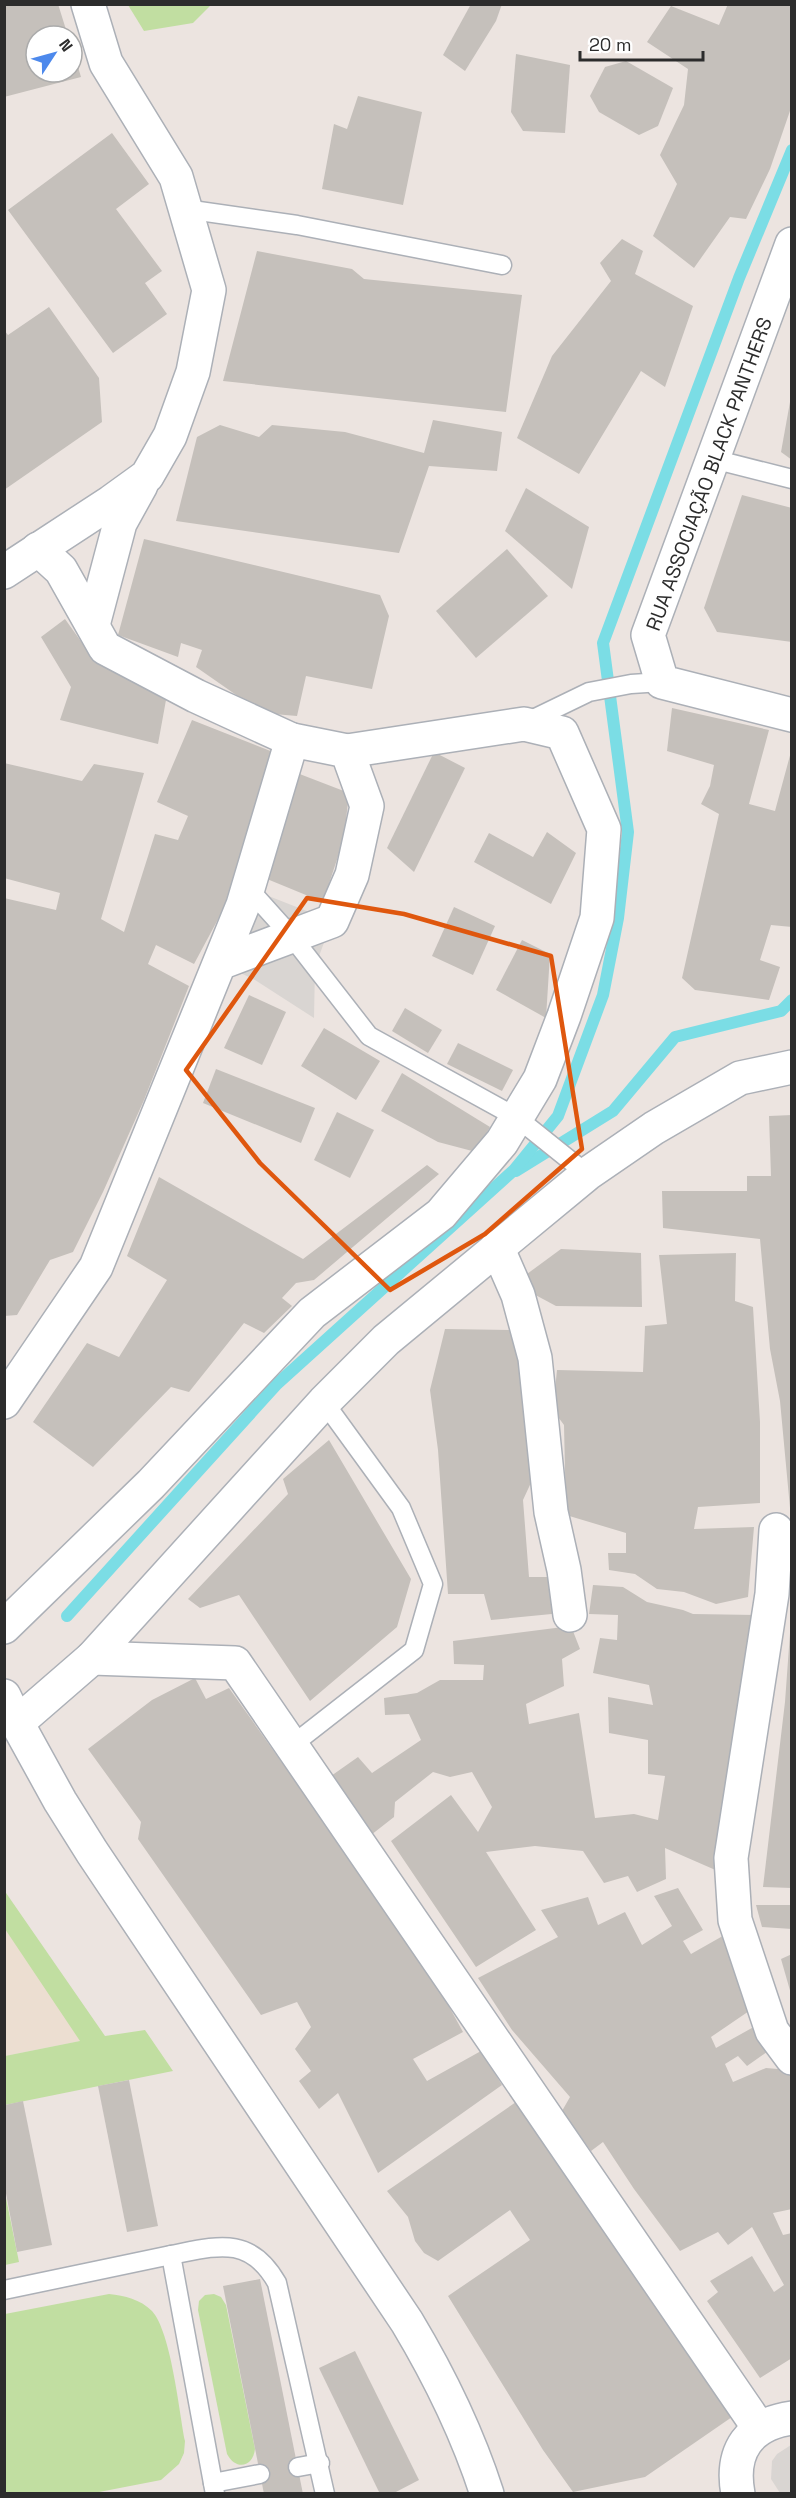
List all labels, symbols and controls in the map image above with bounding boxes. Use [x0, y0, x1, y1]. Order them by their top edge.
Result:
north arrow [24, 24, 84, 84]
scale bar [580, 24, 703, 62]
text: 20 m [589, 33, 632, 56]
text: N [54, 35, 77, 56]
street label: RUA ASSOCIAÇÃO BLACK PANTHERS [640, 314, 778, 634]

